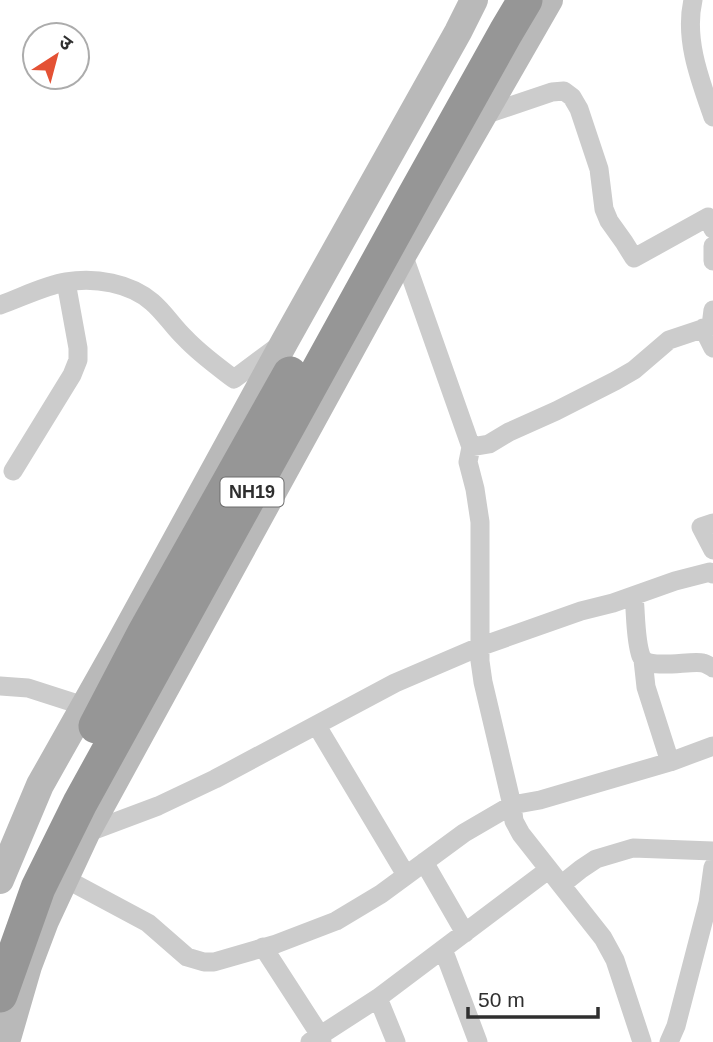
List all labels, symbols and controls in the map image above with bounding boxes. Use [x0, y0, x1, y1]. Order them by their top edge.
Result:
north arrow [21, 21, 91, 91]
text: उ [55, 31, 77, 55]
road number: NH19 [220, 478, 284, 506]
scale bar [468, 976, 598, 1020]
text: 50 m [478, 988, 525, 1011]

